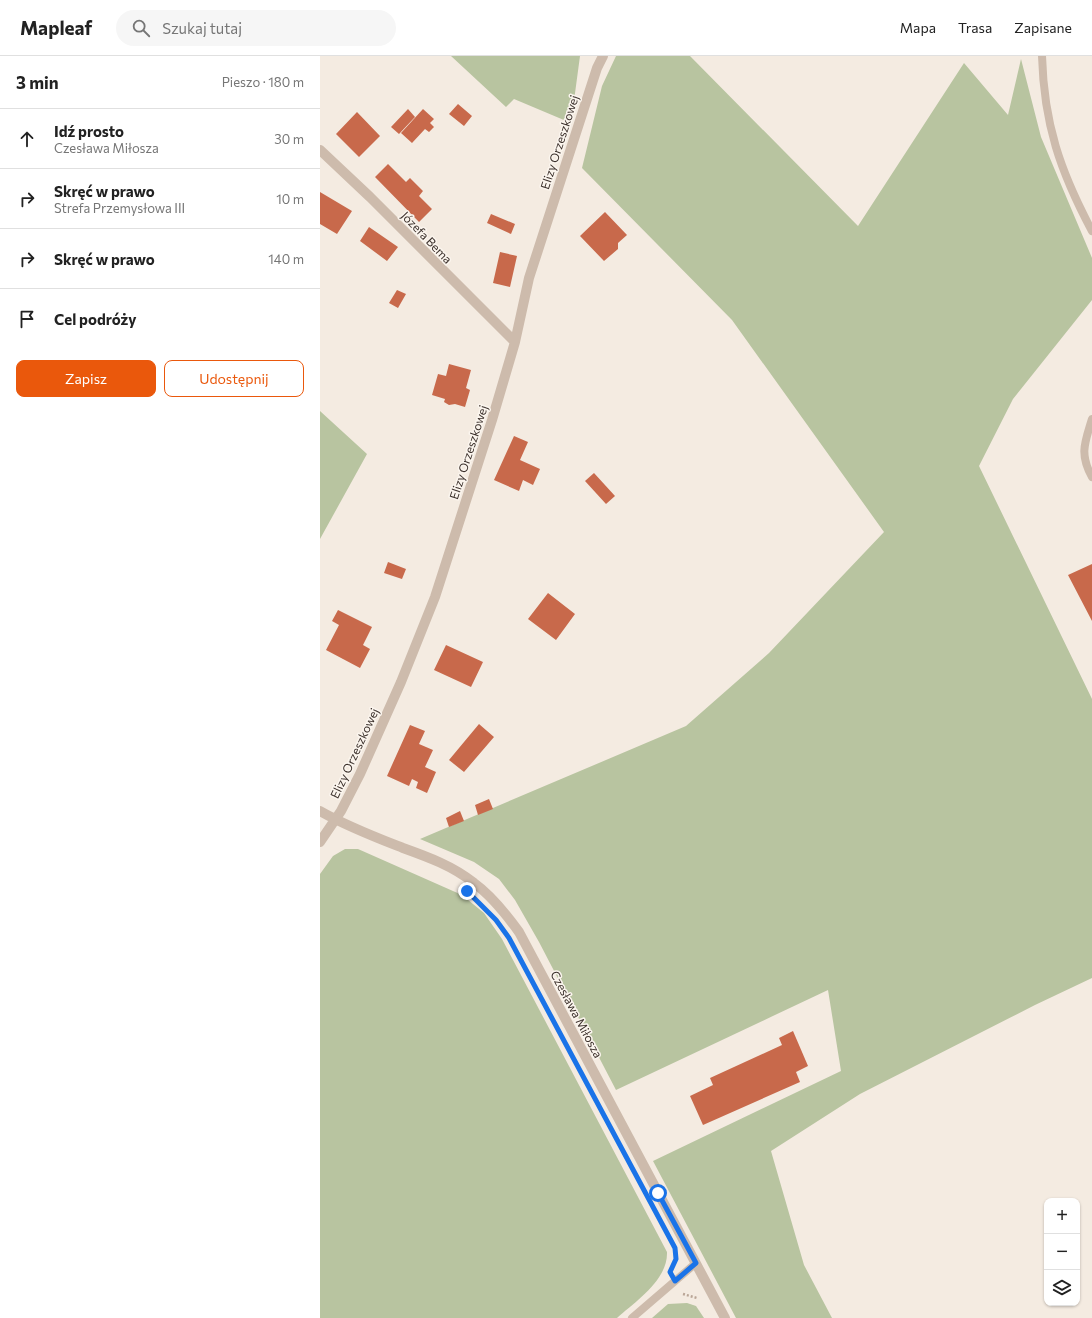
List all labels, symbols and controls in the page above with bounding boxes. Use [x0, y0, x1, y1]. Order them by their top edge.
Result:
search box [116, 10, 396, 46]
text: Mapleaf [20, 16, 92, 39]
icon: search [130, 17, 152, 39]
text: Szukaj tutaj [162, 19, 242, 37]
text: Mapa [900, 19, 936, 36]
text: Trasa [958, 19, 992, 36]
text: Zapisane [1014, 19, 1072, 36]
text: 3 min [16, 72, 59, 93]
text: Pieszo · 180 m [222, 74, 304, 90]
street label: Elizy Orzeszkowej [537, 93, 581, 191]
text: Idź prosto [54, 122, 124, 140]
icon: ahead [16, 128, 38, 150]
text: 30 m [274, 131, 304, 147]
text: Czesława Miłosza [54, 140, 159, 156]
text: Skręć w prawo [54, 182, 155, 200]
icon: right [16, 188, 38, 210]
text: 10 m [276, 191, 304, 207]
text: Strefa Przemysłowa III [54, 200, 185, 216]
street label: Józefa Bema [398, 208, 455, 267]
icon: right [16, 248, 38, 270]
text: Skręć w prawo [54, 250, 155, 268]
text: 140 m [268, 251, 304, 267]
icon: arrive [16, 308, 38, 330]
text: Cel podróży [54, 310, 137, 328]
button: Zapisz [16, 360, 156, 397]
button: Udostępnij [164, 360, 304, 397]
street label: Elizy Orzeszkowej [446, 403, 490, 501]
street label: Elizy Orzeszkowej [327, 706, 381, 800]
route end [458, 882, 476, 900]
street label: Czesława Miłosza [548, 968, 606, 1060]
route start [649, 1184, 667, 1202]
map controls [1044, 1198, 1080, 1306]
button: + [1044, 1198, 1080, 1234]
button: − [1044, 1234, 1080, 1270]
button: layers [1044, 1270, 1080, 1306]

